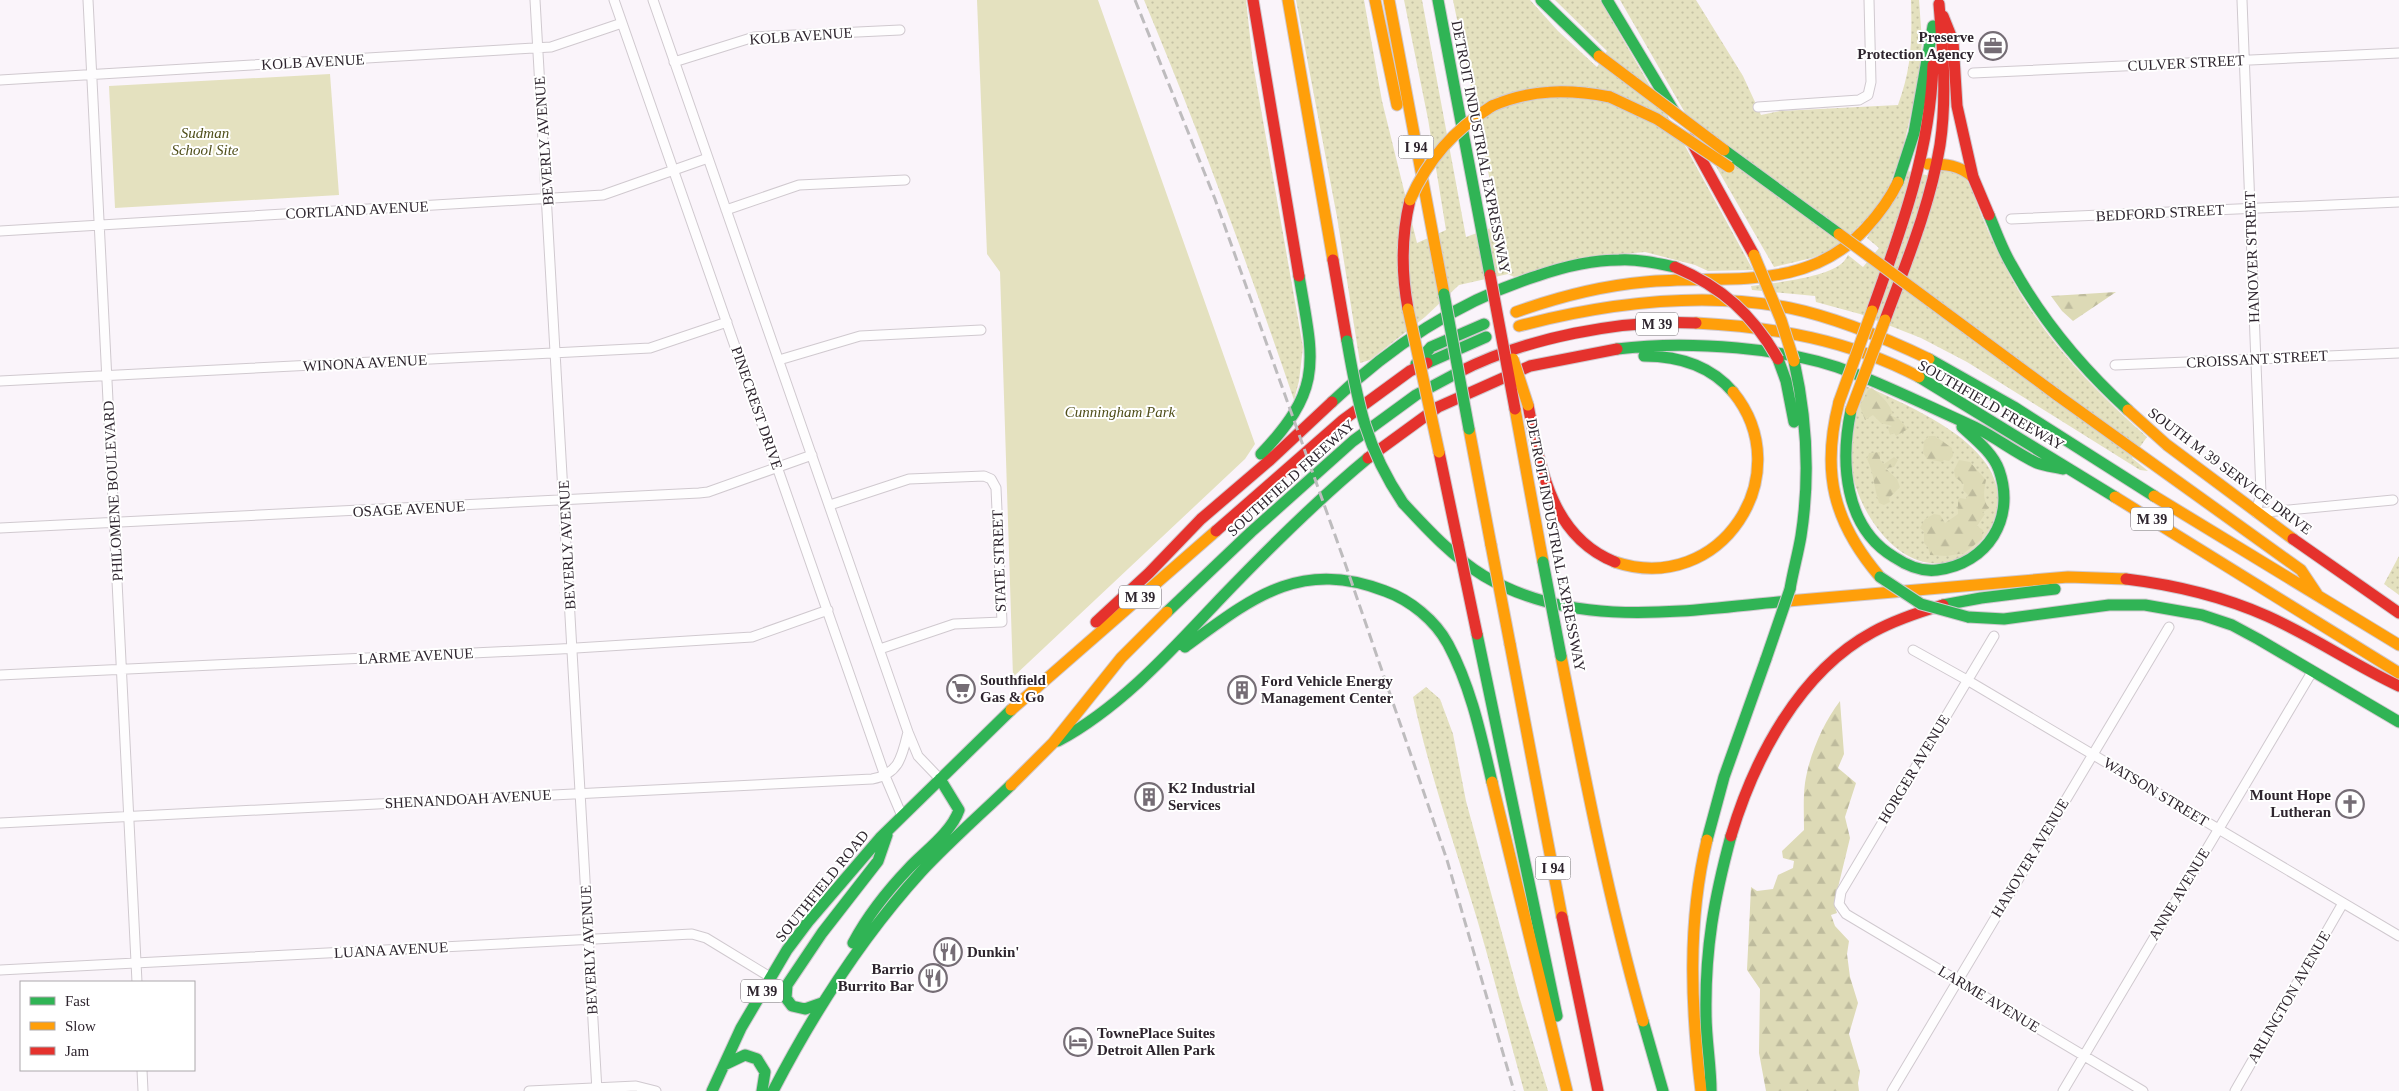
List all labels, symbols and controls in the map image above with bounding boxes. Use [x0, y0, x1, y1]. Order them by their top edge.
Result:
street label: DETROIT INDUSTRIAL EXPRESSWAY [1449, 19, 1513, 275]
street label: KOLB AVENUE [749, 24, 853, 48]
place label: Preserve Protection Agency [1857, 29, 1974, 62]
office icon: Preserve Protection Agency [1978, 31, 2008, 61]
street label: KOLB AVENUE [261, 51, 365, 73]
street label: CULVER STREET [2127, 52, 2245, 74]
street label: BEVERLY AVENUE [531, 76, 557, 206]
park label: Sudman School Site [171, 125, 239, 158]
road number: I 94 [1398, 136, 1434, 158]
street label: HANOVER STREET [2242, 191, 2262, 323]
street label: CORTLAND AVENUE [285, 198, 429, 222]
street label: BEDFORD STREET [2095, 202, 2225, 224]
road number: M 39 [1636, 312, 1678, 336]
street label: PINECREST DRIVE [728, 344, 786, 472]
street label: CROISSANT STREET [2186, 347, 2328, 371]
street label: WINONA AVENUE [303, 352, 427, 374]
street label: SOUTHFIELD FREEWAY [1915, 357, 2067, 453]
street label: PHILOMENE BOULEVARD [100, 400, 126, 582]
street label: SOUTH M 39 SERVICE DRIVE [2145, 403, 2315, 539]
park label: Cunningham Park [1065, 404, 1176, 420]
street label: SOUTHFIELD FREEWAY [1224, 417, 1358, 539]
street label: DETROIT INDUSTRIAL EXPRESSWAY [1524, 417, 1588, 673]
street label: BEVERLY AVENUE [556, 480, 578, 610]
street label: OSAGE AVENUE [352, 498, 466, 520]
road number: M 39 [2131, 508, 2173, 530]
street label: STATE STREET [989, 509, 1009, 613]
road number: M 39 [1119, 586, 1161, 608]
street label: LARME AVENUE [358, 645, 474, 667]
place label: Southfield Gas & Go [980, 672, 1047, 705]
place label: Ford Vehicle Energy Management Center [1261, 673, 1393, 706]
supermarket icon: Southfield Gas & Go [946, 674, 976, 704]
building icon: Ford Vehicle Energy Management Center [1227, 675, 1257, 705]
street label: HORGER AVENUE [1875, 712, 1953, 826]
street label: WATSON STREET [2101, 754, 2211, 830]
place label: K2 Industrial Services [1168, 780, 1255, 813]
building icon: K2 Industrial Services [1134, 782, 1164, 812]
street label: SHENANDOAH AVENUE [384, 787, 552, 811]
place label: Mount Hope Lutheran [2250, 787, 2332, 820]
church icon: Mount Hope Lutheran [2335, 789, 2365, 819]
street label: HANOVER AVENUE [1988, 796, 2072, 920]
street label: SOUTHFIELD ROAD [772, 827, 872, 945]
street label: ANNE AVENUE [2145, 845, 2213, 943]
road number: I 94 [1536, 856, 1570, 880]
street label: BEVERLY AVENUE [578, 885, 600, 1015]
street label: ARLINGTON AVENUE [2245, 928, 2333, 1066]
restaurant icon: Dunkin' [933, 937, 963, 967]
street label: LUANA AVENUE [334, 939, 448, 961]
place label: Dunkin' [967, 944, 1020, 960]
place label: Barrio Burrito Bar [838, 961, 914, 994]
street label: LARME AVENUE [1936, 962, 2042, 1036]
restaurant icon: Barrio Burrito Bar [918, 963, 948, 993]
road number: M 39 [741, 979, 783, 1002]
legend [20, 981, 195, 1071]
text: Fast [65, 993, 91, 1009]
text: Slow [65, 1018, 96, 1034]
place label: TownePlace Suites Detroit Allen Park [1097, 1025, 1216, 1058]
hotel icon: TownePlace Suites Detroit Allen Park [1063, 1027, 1093, 1057]
text: Jam [65, 1043, 89, 1059]

